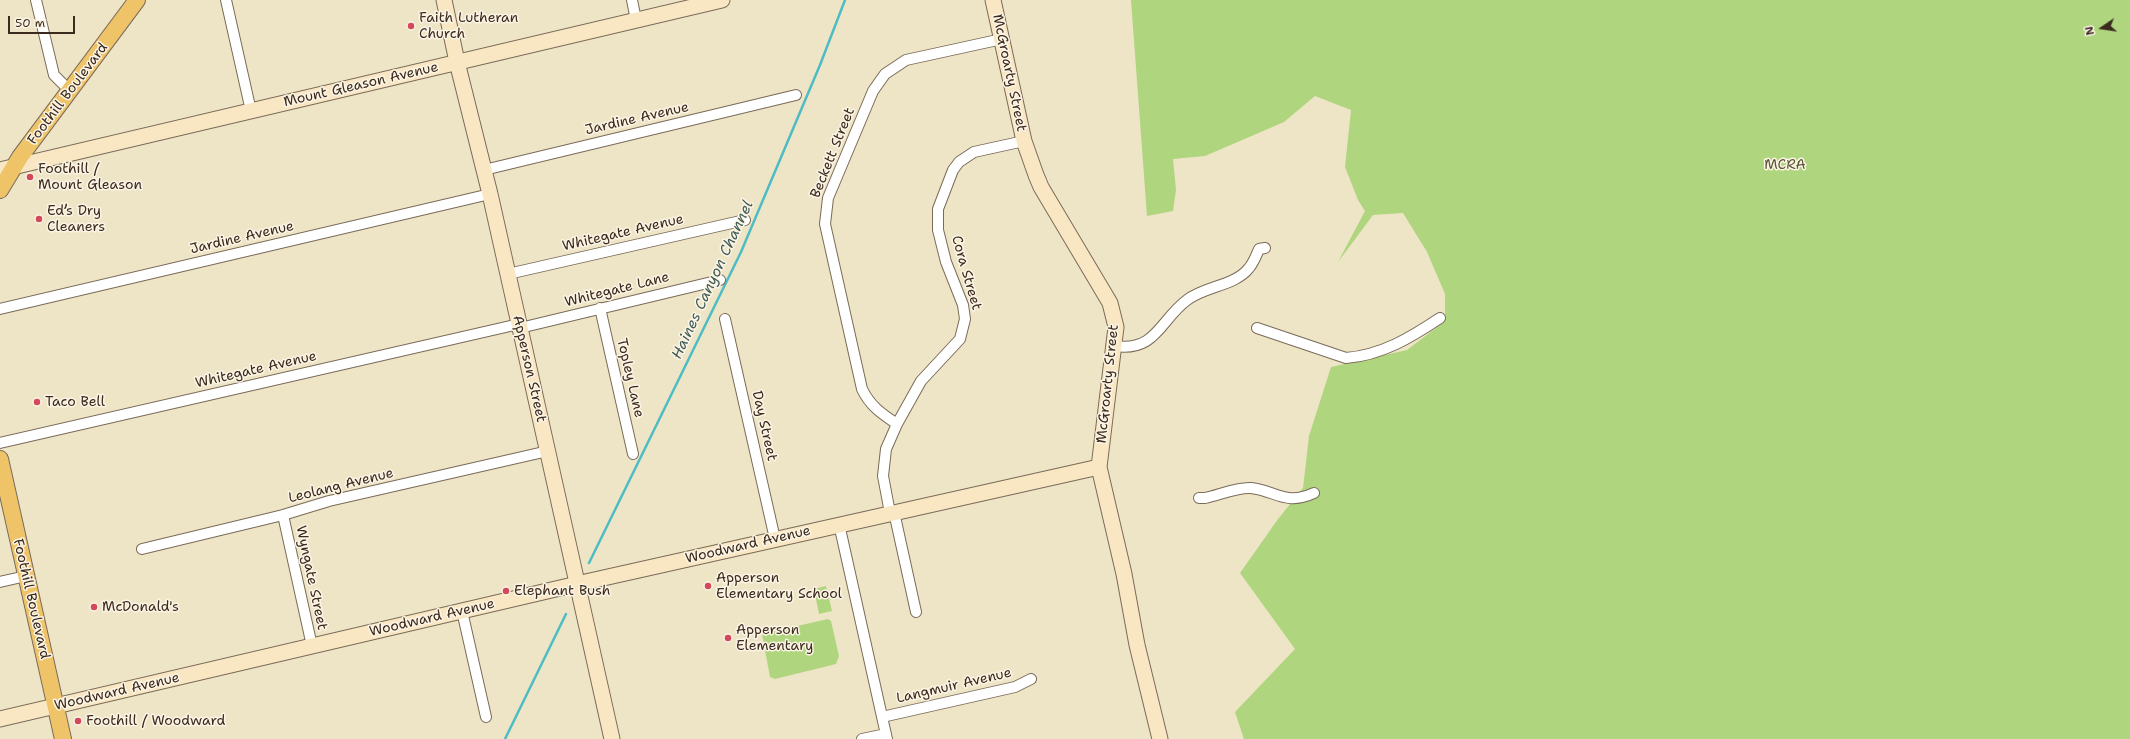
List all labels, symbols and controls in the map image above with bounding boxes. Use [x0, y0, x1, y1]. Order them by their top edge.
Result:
scale bar [10, 8, 77, 34]
north arrow [2082, 8, 2122, 48]
place label: Faith Lutheran Church [419, 10, 518, 42]
street label: McGroarty Street [988, 13, 1030, 133]
text: 50 m [15, 15, 45, 31]
marker: Faith Lutheran Church [406, 21, 416, 31]
text: N [2082, 25, 2098, 37]
street label: Foothill Boulevard [24, 40, 112, 148]
street label: Mount Gleason Avenue [282, 59, 440, 111]
street label: Jardine Avenue [583, 99, 691, 139]
street label: Beckett Street [807, 105, 859, 201]
park label: MCRA [1764, 157, 1806, 173]
place label: Foothill / Mount Gleason [38, 161, 142, 194]
marker: Foothill / Mount Gleason [25, 172, 35, 182]
water label: Haines Canyon Channel [668, 198, 758, 362]
place label: Ed’s Dry Cleaners [47, 203, 105, 236]
street label: Whitegate Avenue [561, 211, 685, 255]
marker: Ed’s Dry Cleaners [34, 214, 44, 224]
street label: Jardine Avenue [188, 218, 296, 258]
street label: Cora Street [947, 234, 985, 312]
street label: Whitegate Lane [563, 269, 671, 311]
street label: Apperson Street [509, 314, 549, 424]
street label: McGroarty Street [1093, 324, 1123, 444]
street label: Topley Lane [613, 337, 647, 419]
street label: Whitegate Avenue [194, 348, 318, 392]
street label: Day Street [748, 389, 780, 463]
place label: Taco Bell [45, 394, 105, 410]
marker: Taco Bell [32, 397, 42, 407]
street label: Leolang Avenue [287, 465, 395, 507]
street label: Woodward Avenue [684, 522, 812, 568]
street label: Wyngate Street [292, 524, 330, 632]
street label: Foothill Boulevard [9, 537, 53, 661]
place label: Apperson Elementary School [716, 570, 842, 602]
marker: Apperson Elementary School [703, 581, 713, 591]
place label: Elephant Bush [514, 583, 611, 599]
marker: Elephant Bush [501, 586, 511, 596]
street label: Woodward Avenue [368, 595, 496, 641]
place label: McDonald's [102, 599, 179, 615]
marker: McDonald's [89, 602, 99, 612]
place label: Apperson Elementary [736, 622, 813, 654]
marker: Apperson Elementary [723, 633, 733, 643]
street label: Langmuir Avenue [895, 665, 1013, 707]
street label: Woodward Avenue [53, 669, 181, 715]
place label: Foothill / Woodward [86, 713, 225, 729]
marker: Foothill / Woodward [73, 716, 83, 726]

